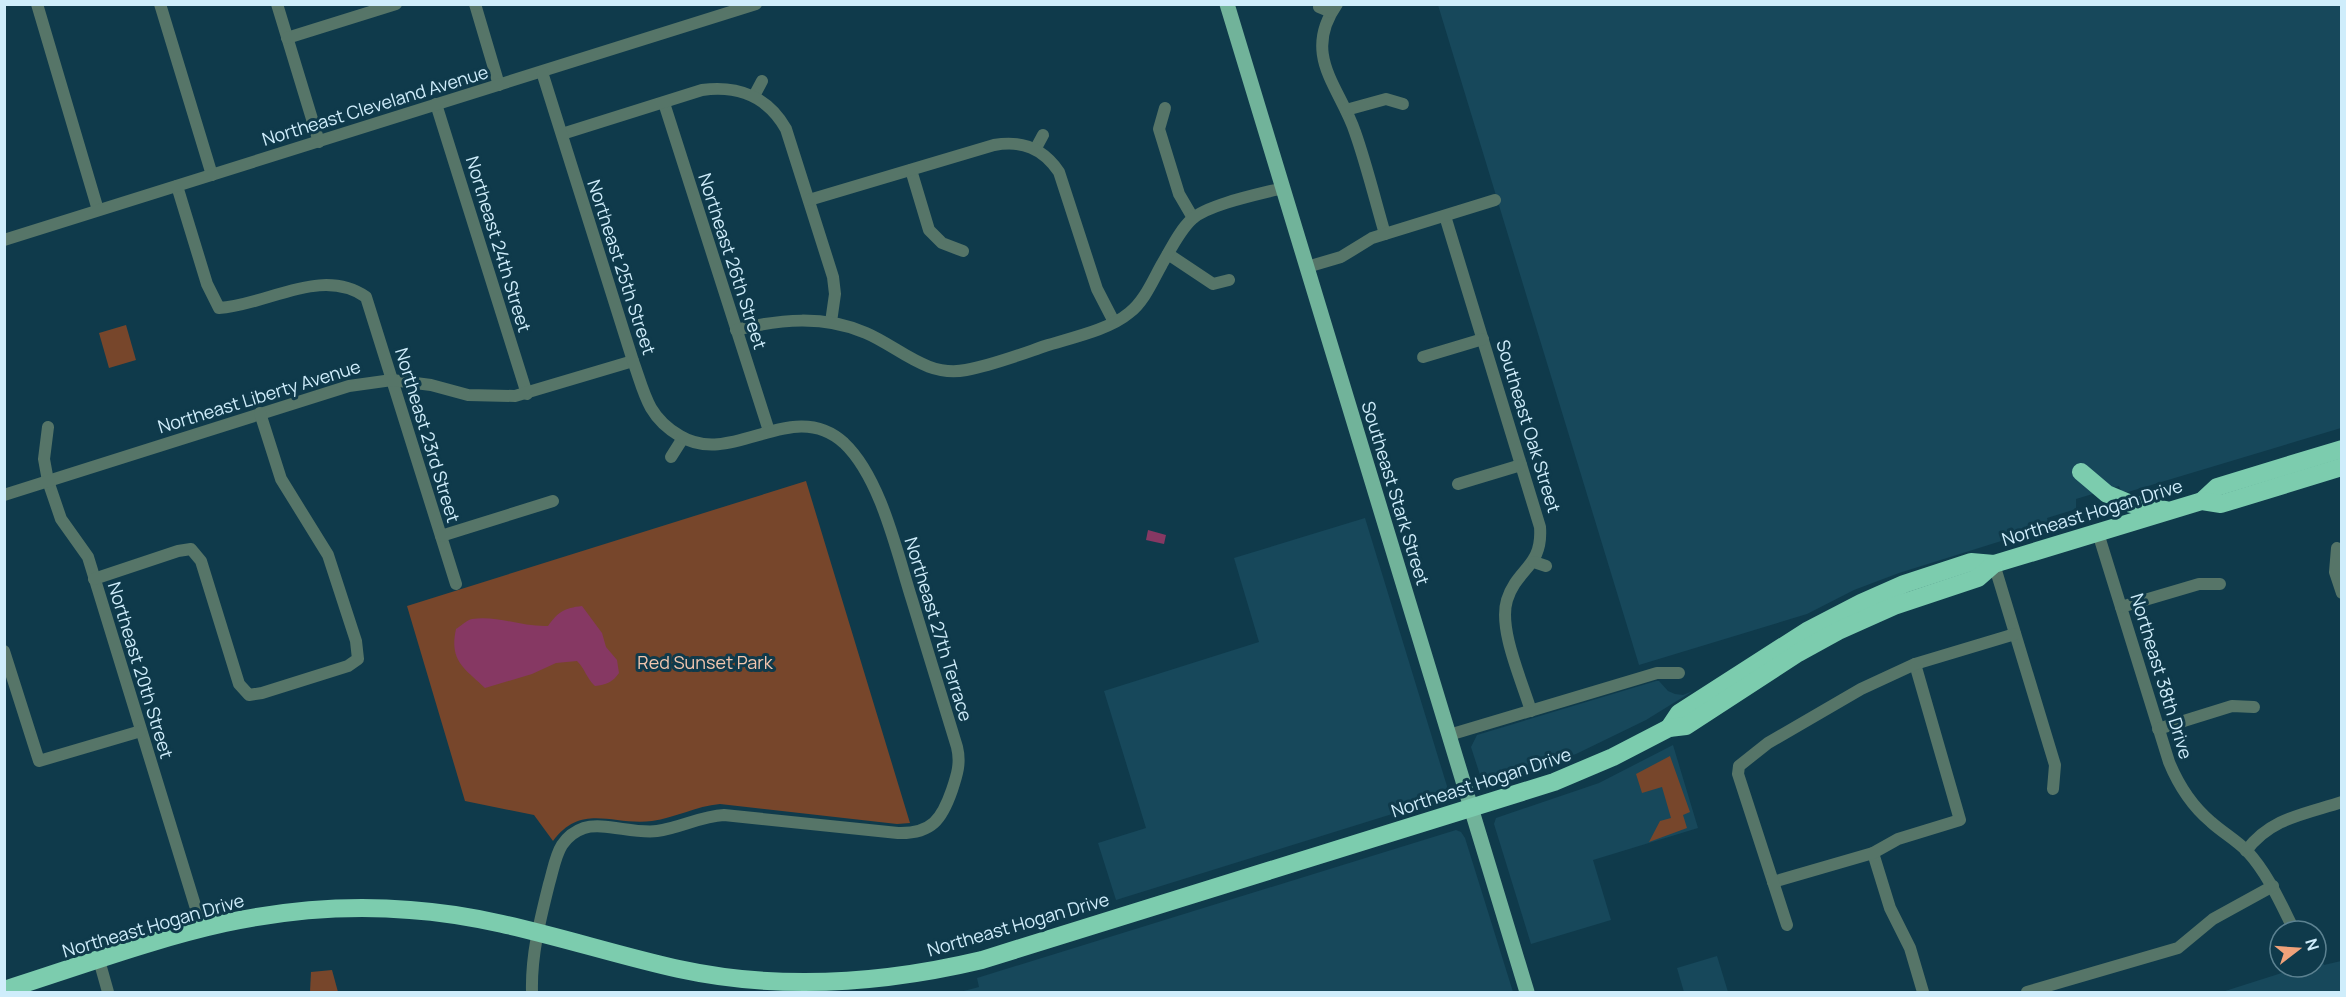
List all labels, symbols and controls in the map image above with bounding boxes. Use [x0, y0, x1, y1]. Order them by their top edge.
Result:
street label: Northeast Cleveland Avenue [259, 59, 491, 151]
street label: Northeast 24th Street [461, 153, 537, 335]
street label: Northeast 26th Street [693, 170, 773, 352]
street label: Northeast 25th Street [582, 176, 662, 358]
street label: Southeast Oak Street [1491, 337, 1567, 515]
street label: Northeast 23rd Street [390, 345, 466, 525]
street label: Northeast Liberty Avenue [155, 354, 363, 438]
street label: Southeast Stark Street [1357, 398, 1435, 588]
street label: Northeast Hogan Drive [1999, 473, 2185, 551]
street label: Northeast 27th Terrace [900, 534, 978, 724]
street label: Northeast 20th Street [103, 579, 179, 761]
street label: Northeast 38th Drive [2125, 590, 2199, 762]
park label: Red Sunset Park [637, 650, 774, 674]
street label: Northeast Hogan Drive [1388, 742, 1574, 822]
street label: Northeast Hogan Drive [924, 887, 1112, 961]
street label: Northeast Hogan Drive [59, 888, 247, 962]
north arrow [2268, 919, 2328, 979]
text: N [2300, 936, 2325, 953]

